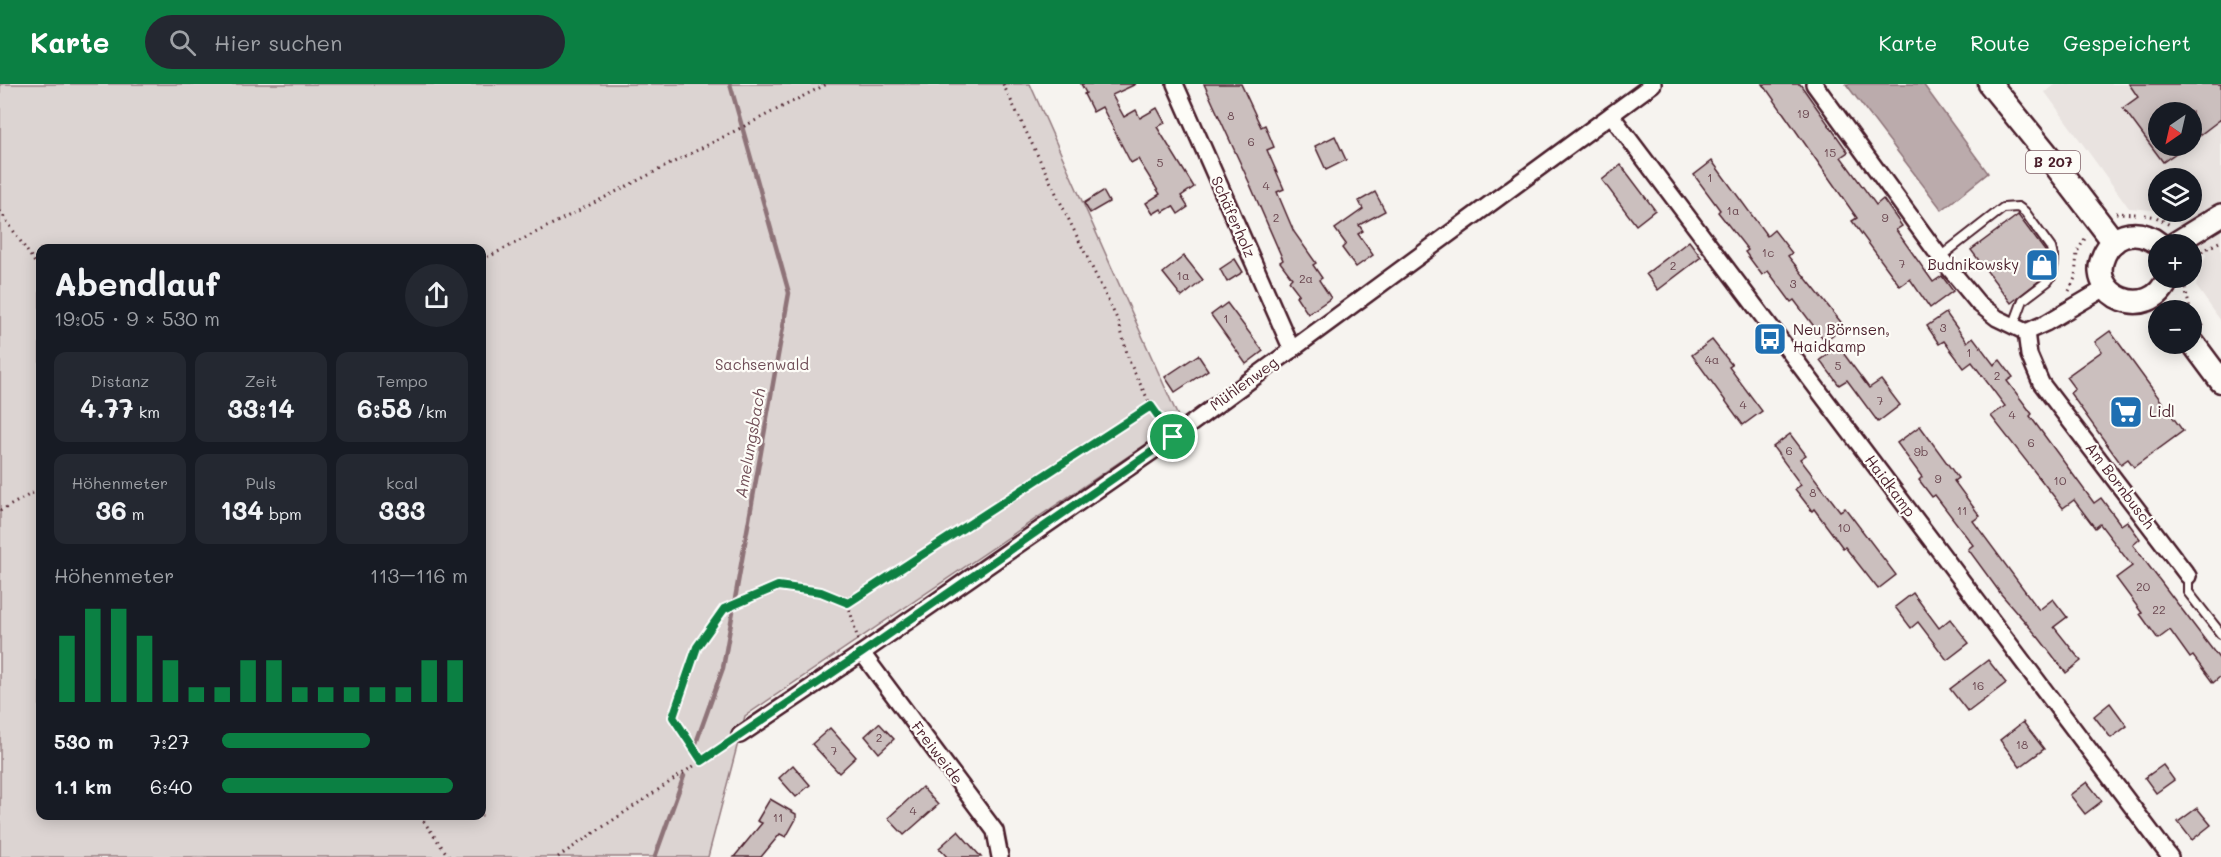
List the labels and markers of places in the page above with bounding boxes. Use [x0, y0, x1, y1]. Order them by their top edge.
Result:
shop icon: Budnikowsky [2024, 247, 2060, 283]
place label: Budnikowsky [1927, 254, 2019, 274]
place label: Neu Börnsen, Haidkamp [1793, 319, 1890, 356]
bus stop icon: Neu Börnsen, Haidkamp [1752, 321, 1788, 357]
supermarket icon: Lidl [2108, 394, 2144, 430]
place label: Lidl [2149, 401, 2175, 421]
pin [1147, 411, 1198, 462]

